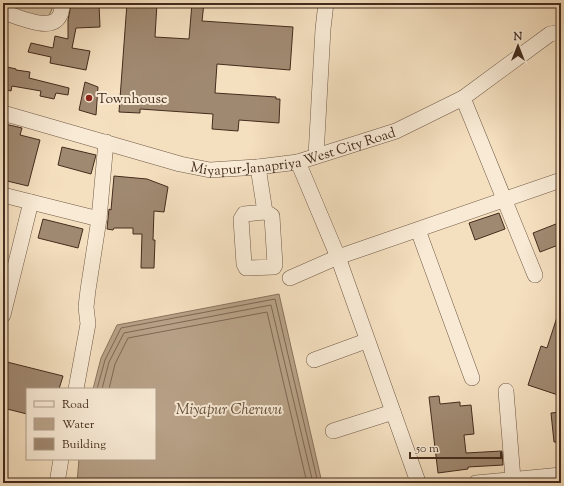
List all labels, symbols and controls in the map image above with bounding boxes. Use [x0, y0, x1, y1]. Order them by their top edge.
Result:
north arrow [498, 26, 538, 66]
text: N [513, 29, 523, 45]
place label: Townhouse [97, 90, 167, 110]
marker: Townhouse [84, 93, 94, 103]
street label: Miyapur-Janapriya West City Road [189, 124, 398, 182]
legend [26, 388, 156, 460]
text: Road [62, 396, 89, 414]
water label: Miyapur Cheruvu [176, 400, 282, 421]
text: Water [62, 416, 95, 434]
scale bar [410, 434, 501, 460]
text: Building [62, 436, 106, 454]
text: 50 m [415, 440, 439, 458]

